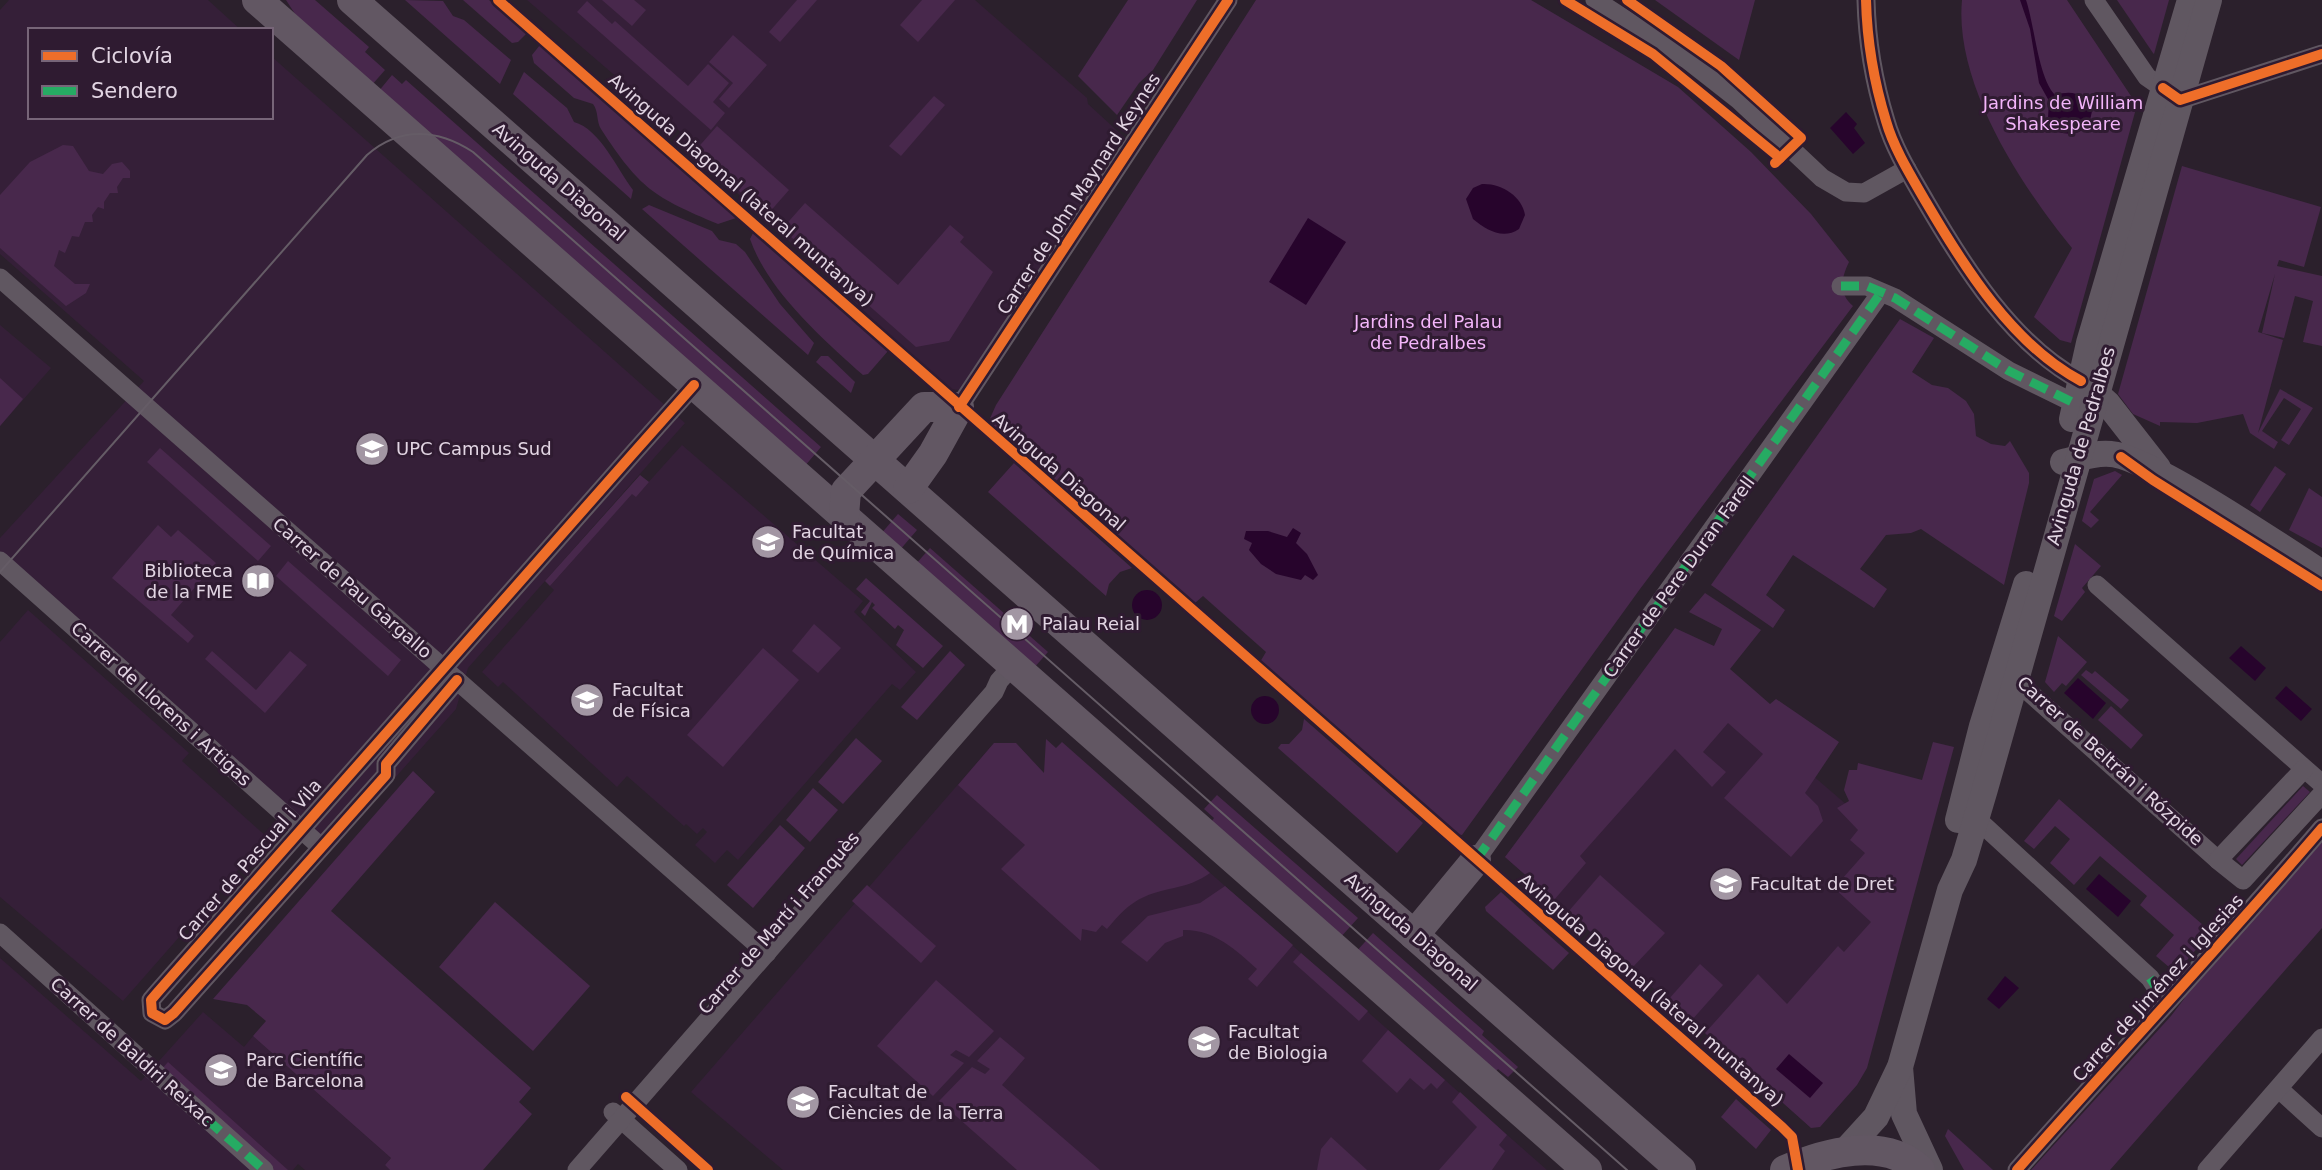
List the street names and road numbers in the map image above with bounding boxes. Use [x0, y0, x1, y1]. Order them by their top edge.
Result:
street label: Avinguda Diagonal (lateral muntanya) [605, 69, 878, 310]
street label: Carrer de John Maynard Keynes [993, 69, 1165, 318]
street label: Avinguda Diagonal [489, 118, 630, 245]
street label: Avinguda de Pedralbes [2042, 344, 2119, 548]
street label: Avinguda Diagonal [989, 408, 1130, 535]
street label: Carrer de Pere Duran Farell [1598, 472, 1759, 682]
street label: Carrer de Pau Gargallo [269, 513, 436, 662]
street label: Carrer de Llorens i Artigas [67, 617, 256, 790]
street label: Carrer de Beltrán i Rózpide [2013, 672, 2208, 850]
street label: Carrer de Pascual i Vila [174, 775, 326, 945]
street label: Carrer de Martí i Franquès [694, 827, 864, 1018]
street label: Avinguda Diagonal [1341, 868, 1482, 995]
street label: Avinguda Diagonal (lateral muntanya) [1515, 869, 1788, 1110]
street label: Carrer de Jiménez i Iglesias [2068, 890, 2247, 1086]
street label: Carrer de Baldiri Reixac [46, 973, 218, 1130]

